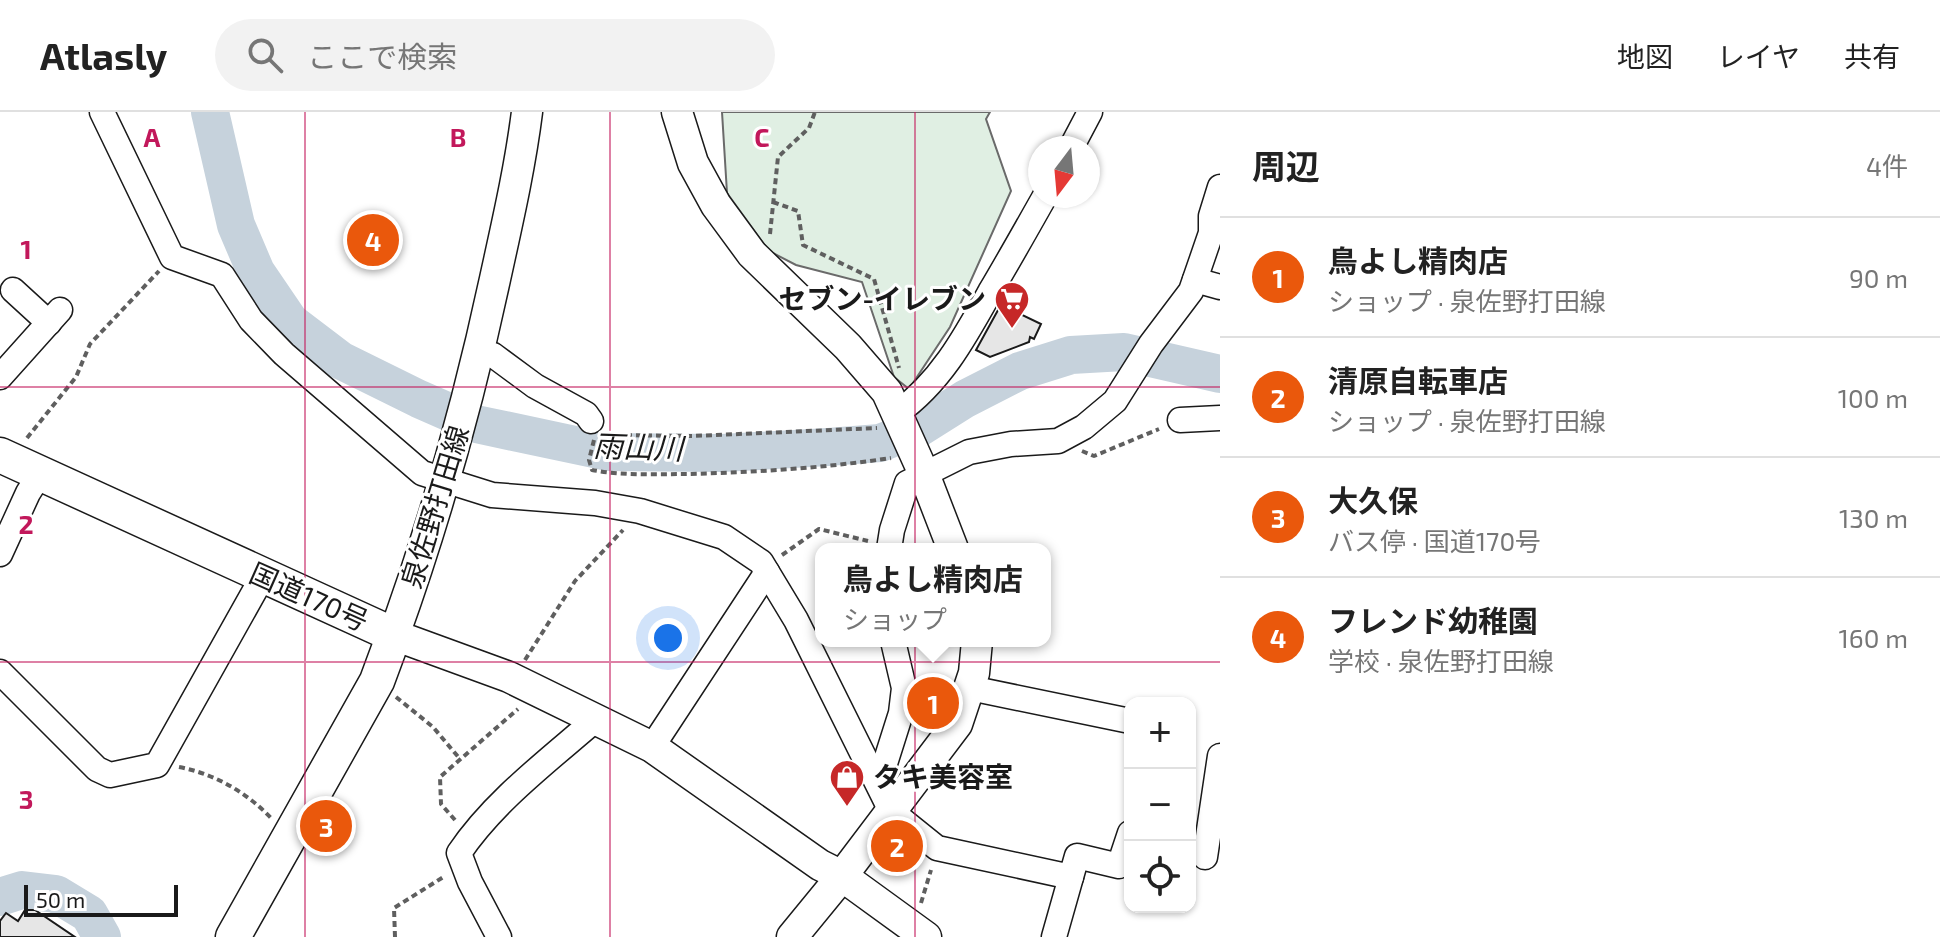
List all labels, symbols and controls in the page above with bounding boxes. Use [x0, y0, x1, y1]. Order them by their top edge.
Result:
search box [215, 19, 775, 91]
text: Atlasly [40, 32, 167, 78]
icon: search [243, 33, 287, 77]
text: ここで検索 [307, 38, 457, 74]
text: 地図 [1617, 39, 1673, 73]
text: レイヤ [1717, 39, 1800, 73]
text: 共有 [1844, 39, 1900, 73]
text: A [144, 121, 161, 152]
text: B [450, 121, 466, 152]
text: C [754, 121, 770, 152]
north arrow [1028, 136, 1100, 208]
text: 周辺 [1252, 145, 1320, 186]
text: 4件 [1866, 150, 1908, 181]
pin: 4 [347, 210, 399, 270]
text: 1 [20, 233, 32, 264]
text: 鳥よし精肉店 [1328, 242, 1508, 278]
text: 1 [1272, 262, 1284, 293]
text: 90 m [1849, 262, 1908, 293]
supermarket icon: セブン-イレブン [993, 280, 1031, 330]
place label: セブン-イレブン [778, 281, 986, 315]
text: ショップ · 泉佐野打田線 [1328, 285, 1606, 316]
text: 清原自転車店 [1328, 362, 1508, 398]
text: 2 [1270, 382, 1286, 413]
text: 100 m [1838, 382, 1908, 413]
text: ショップ · 泉佐野打田線 [1328, 405, 1606, 436]
street label: 泉佐野打田線 [393, 421, 475, 592]
water label: 雨山川 [592, 426, 687, 466]
text: 大久保 [1328, 482, 1418, 518]
text: 3 [1271, 502, 1285, 533]
text: 130 m [1839, 502, 1908, 533]
text: 2 [18, 508, 34, 539]
text: バス停 · 国道170号 [1328, 525, 1541, 556]
popup [815, 543, 1051, 647]
street label: 国道170号 [245, 555, 374, 637]
text: 鳥よし精肉店 [843, 560, 1023, 596]
text: フレンド幼稚園 [1328, 602, 1538, 638]
text: ショップ [843, 603, 947, 634]
your location [648, 618, 688, 658]
text: 4 [1270, 622, 1286, 653]
text: 160 m [1839, 622, 1908, 653]
text: 学校 · 泉佐野打田線 [1328, 645, 1554, 676]
pin: 1 [907, 673, 959, 733]
map controls [1124, 697, 1196, 913]
button: + [1124, 697, 1196, 769]
shop icon: タキ美容室 [828, 758, 866, 808]
place label: タキ美容室 [873, 759, 1013, 793]
button: − [1124, 769, 1196, 841]
text: 3 [19, 783, 33, 814]
pin: 3 [300, 796, 352, 856]
pin: 2 [871, 816, 923, 876]
button: locate [1124, 841, 1196, 913]
scale bar [24, 881, 178, 917]
text: 50 m [36, 886, 85, 912]

